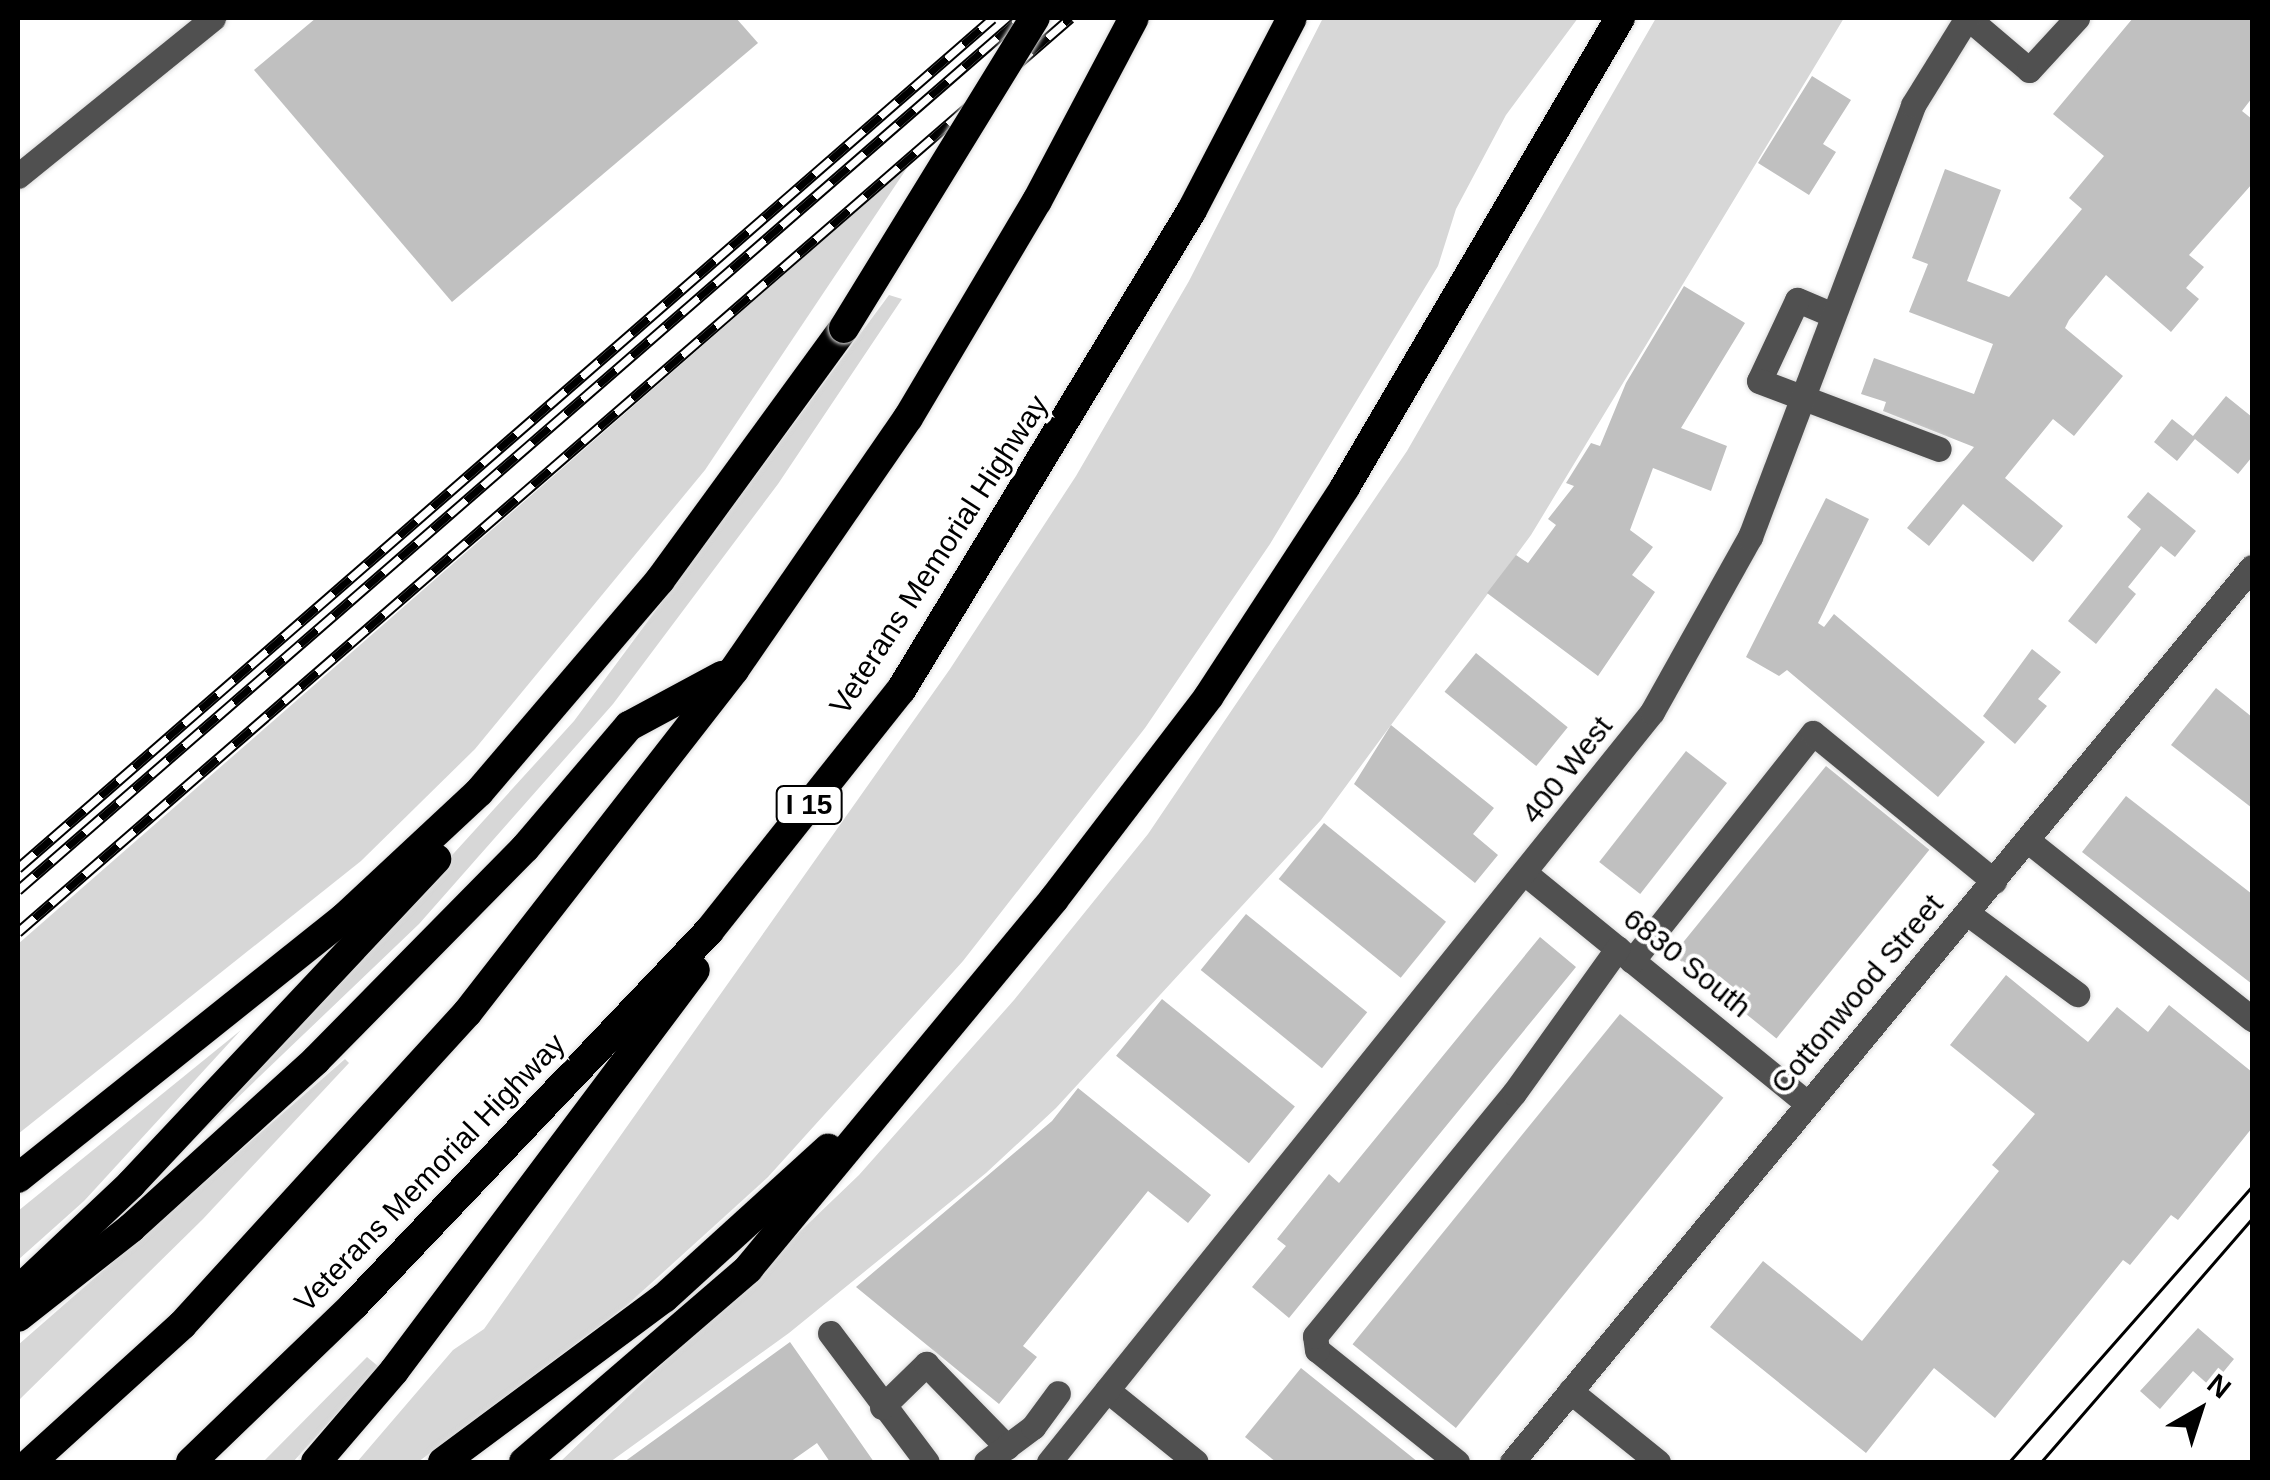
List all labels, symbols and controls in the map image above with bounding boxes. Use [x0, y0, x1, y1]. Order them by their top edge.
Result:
street label: Veterans Memorial Highway [822, 389, 1056, 721]
street label: 400 West [1514, 709, 1620, 831]
road number: I 15 [774, 782, 844, 828]
street label: Cottonwood Street [1763, 887, 1951, 1101]
street label: 6830 South [1616, 901, 1758, 1025]
street label: Veterans Memorial Highway [287, 1026, 573, 1320]
north arrow [2150, 1360, 2250, 1460]
text: N [2202, 1368, 2237, 1405]

